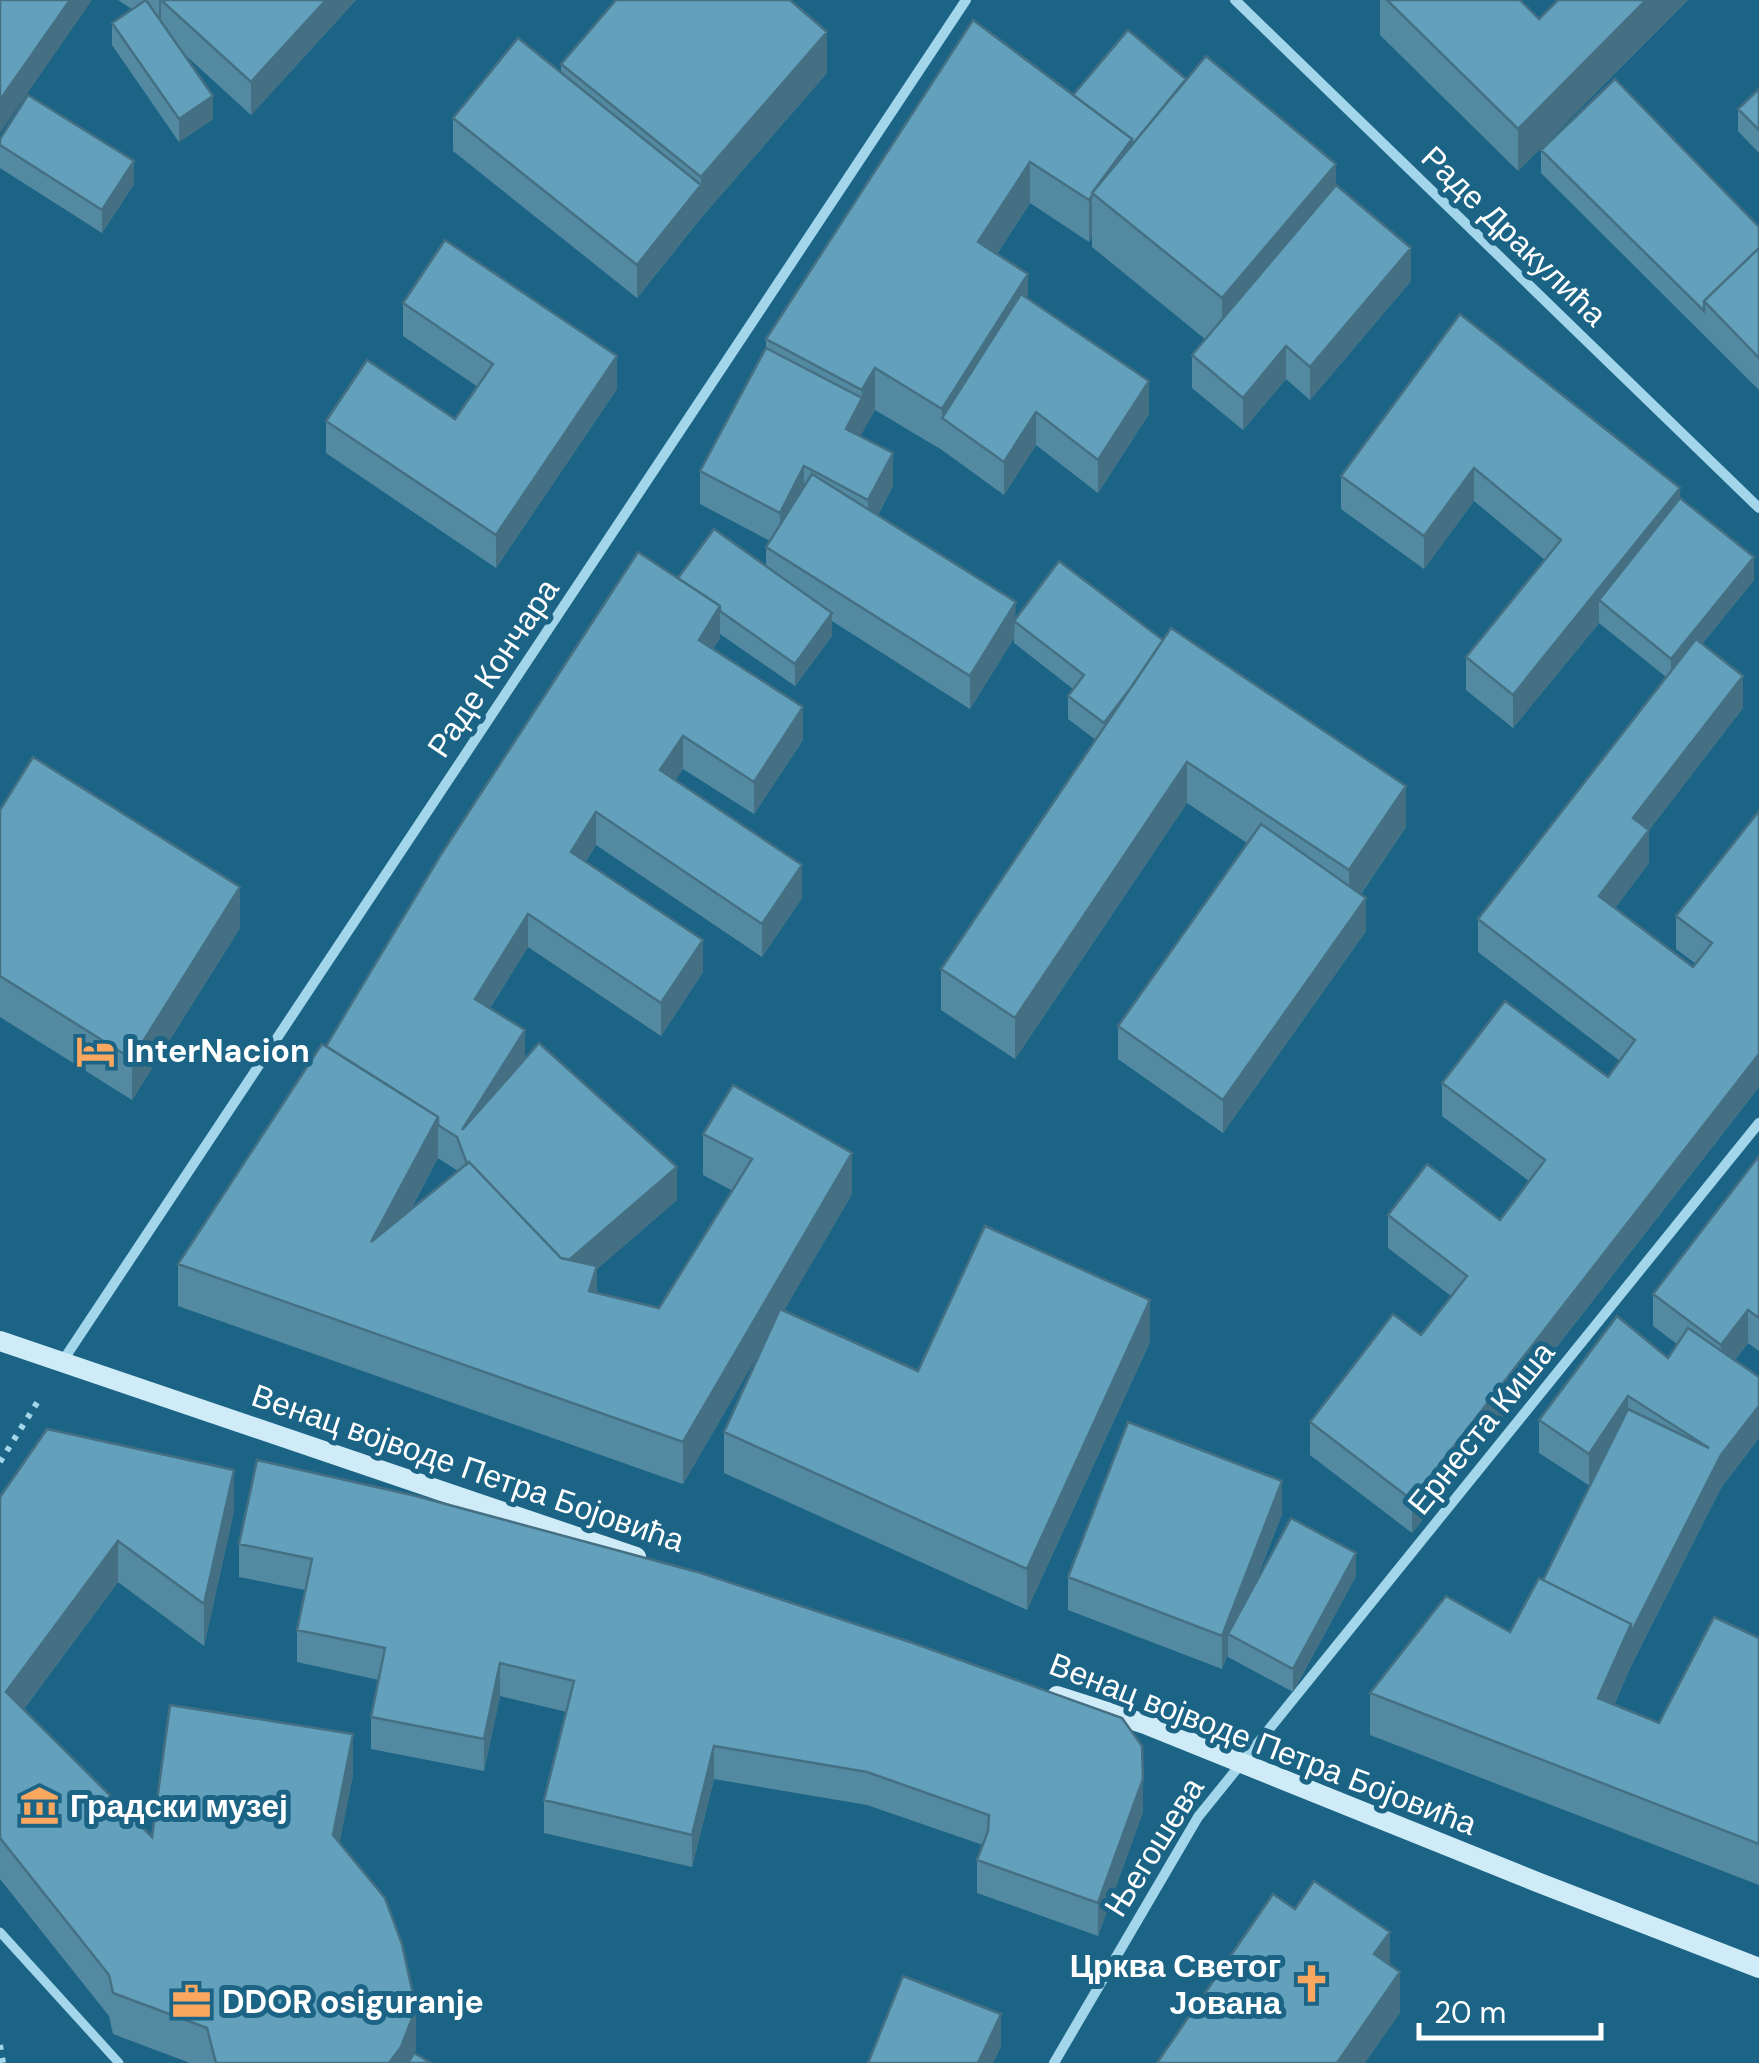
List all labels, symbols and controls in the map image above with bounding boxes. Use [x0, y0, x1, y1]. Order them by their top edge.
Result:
street label: Раде Дракулића [1412, 137, 1616, 335]
street label: Раде Кончара [418, 570, 568, 766]
hotel icon: InterNacion [75, 1030, 117, 1072]
place label: InterNacion [126, 1030, 310, 1072]
street label: Ернеста Киша [1398, 1333, 1564, 1523]
street label: Венац војводе Петра Бојовића [246, 1374, 690, 1562]
street label: Венац војводе Петра Бојовића [1043, 1643, 1483, 1845]
street label: Његошева [1095, 1769, 1213, 1925]
museum icon: Градски музеј [19, 1785, 61, 1827]
place label: Градски музеј [70, 1785, 288, 1827]
place label: Црква Светог Јована [1070, 1945, 1281, 2024]
church icon: Црква Светог Јована [1290, 1963, 1332, 2005]
scale bar [1419, 1978, 1602, 2040]
office icon: DDOR osiguranje [171, 1981, 213, 2023]
place label: DDOR osiguranje [222, 1981, 484, 2023]
text: 20 m [1434, 1993, 1506, 2032]

